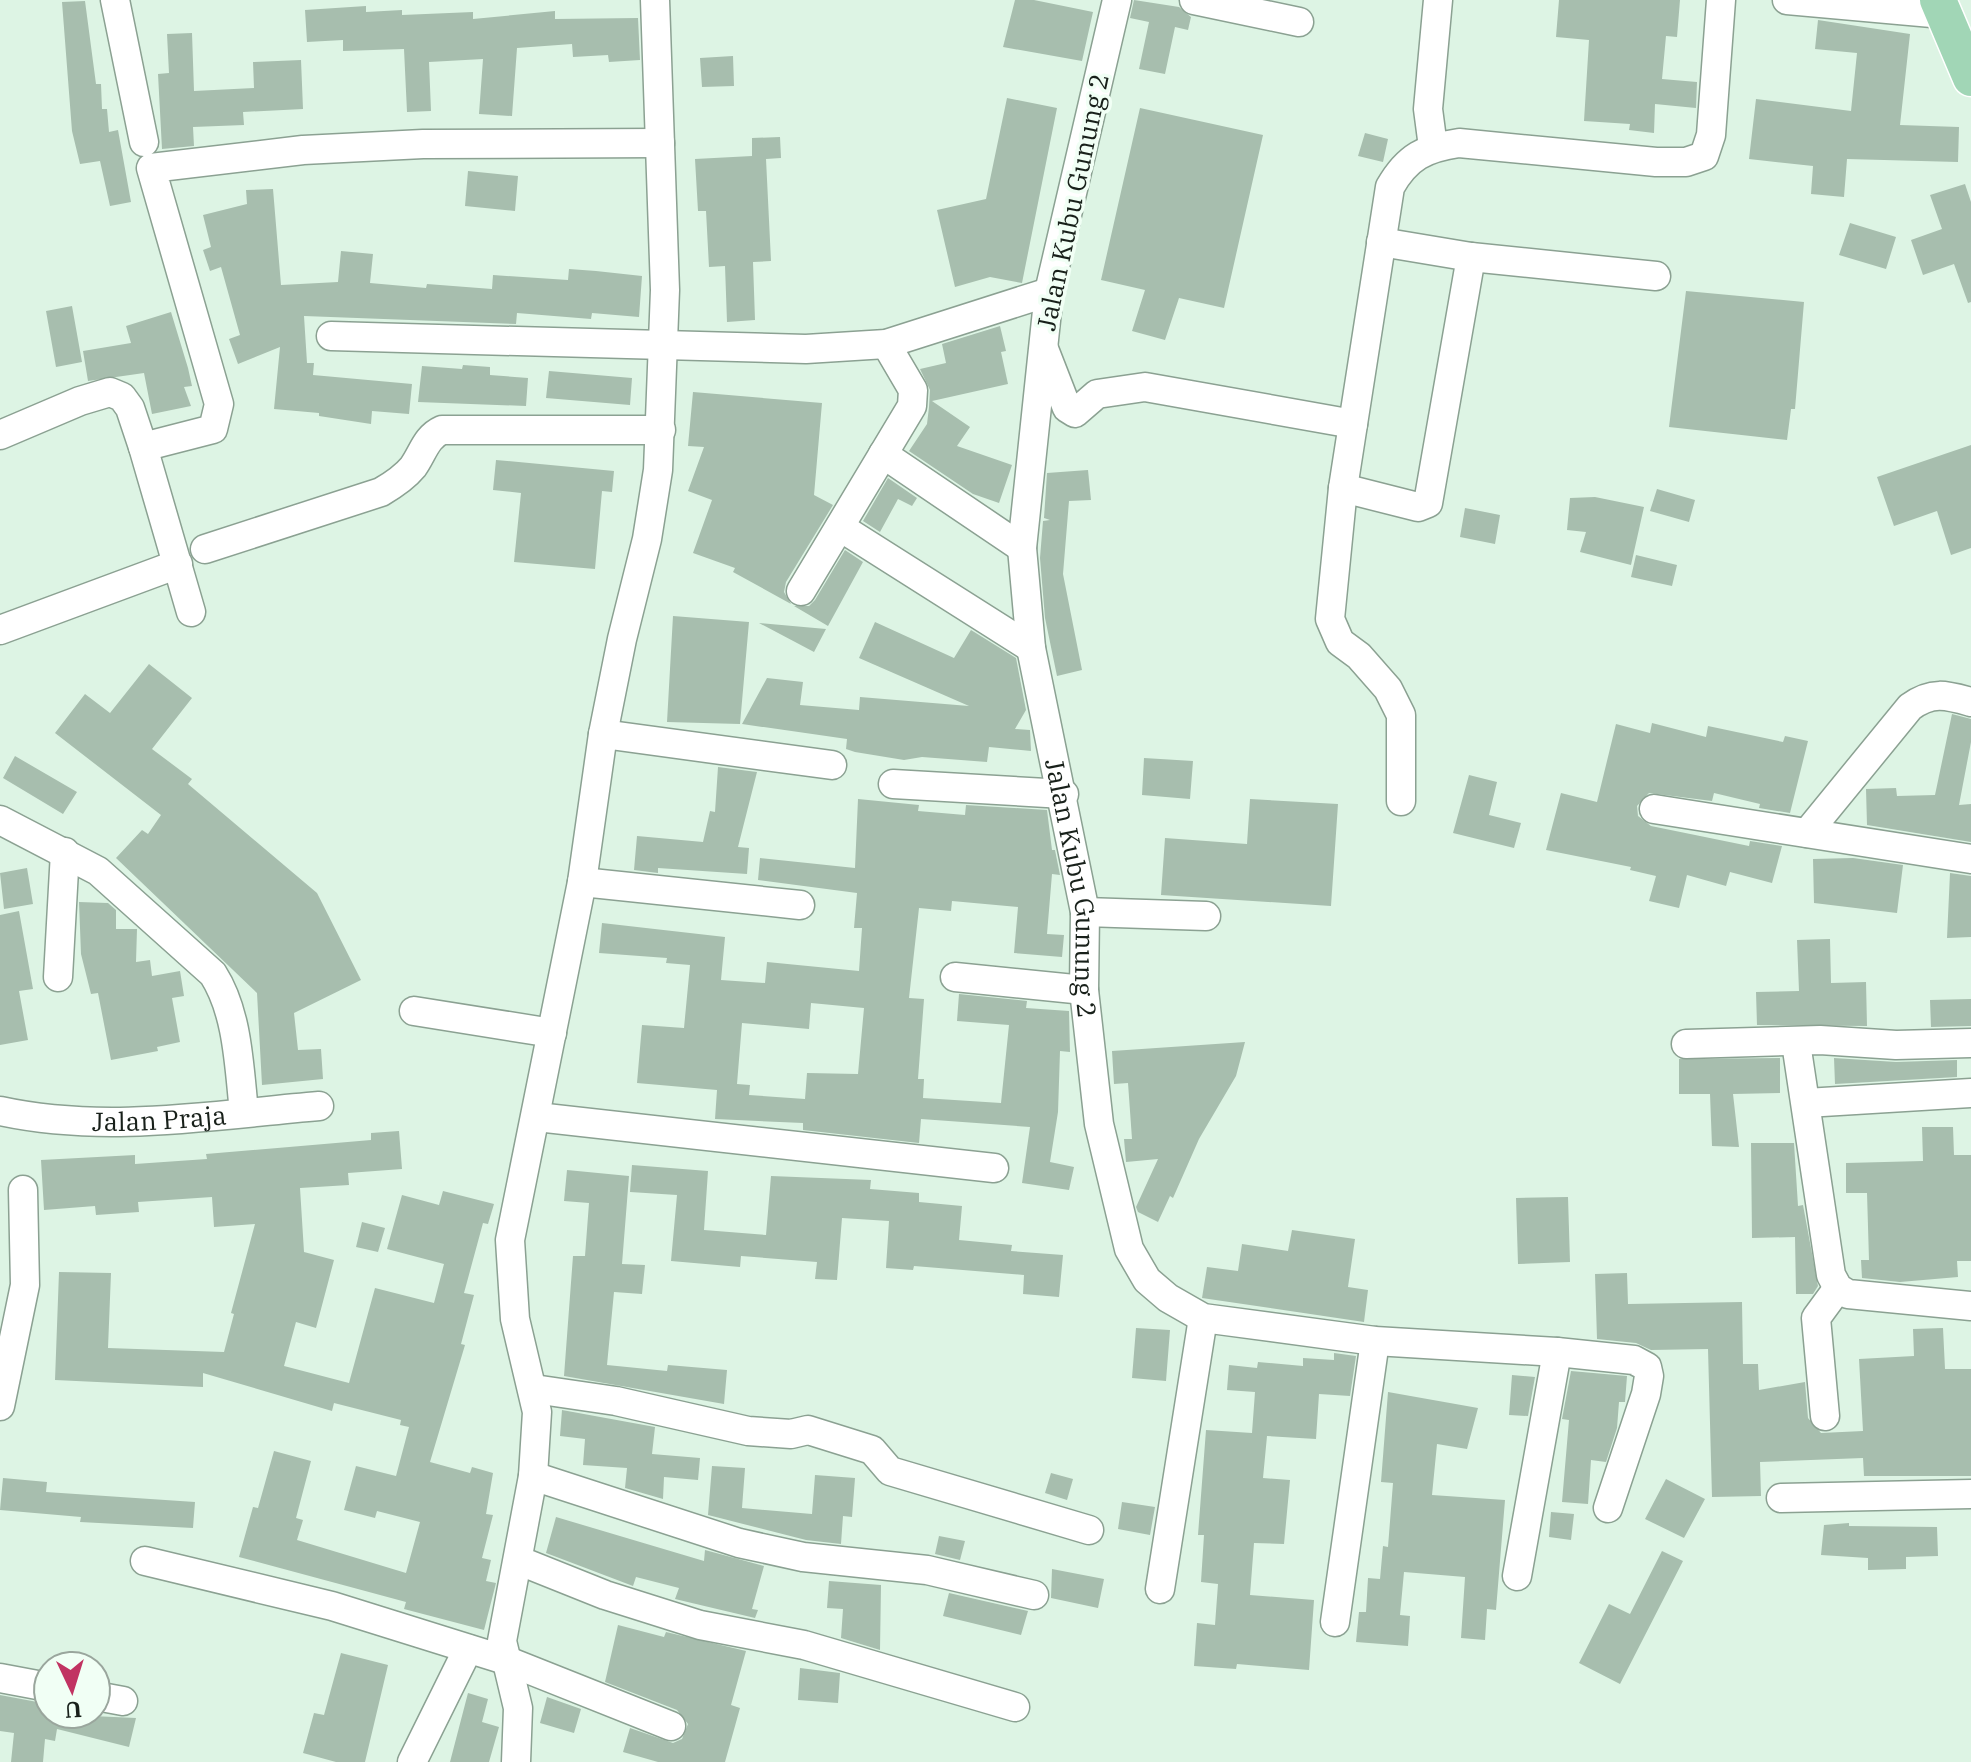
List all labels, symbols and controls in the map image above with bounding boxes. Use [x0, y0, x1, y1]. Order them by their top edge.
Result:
street label: Jalan Kubu Gunung 2 [1028, 70, 1116, 333]
street label: Jalan Kubu Gunung 2 [1038, 755, 1105, 1020]
street label: Jalan Praja [92, 1097, 228, 1138]
north arrow [32, 1650, 112, 1730]
text: U [64, 1695, 83, 1726]

